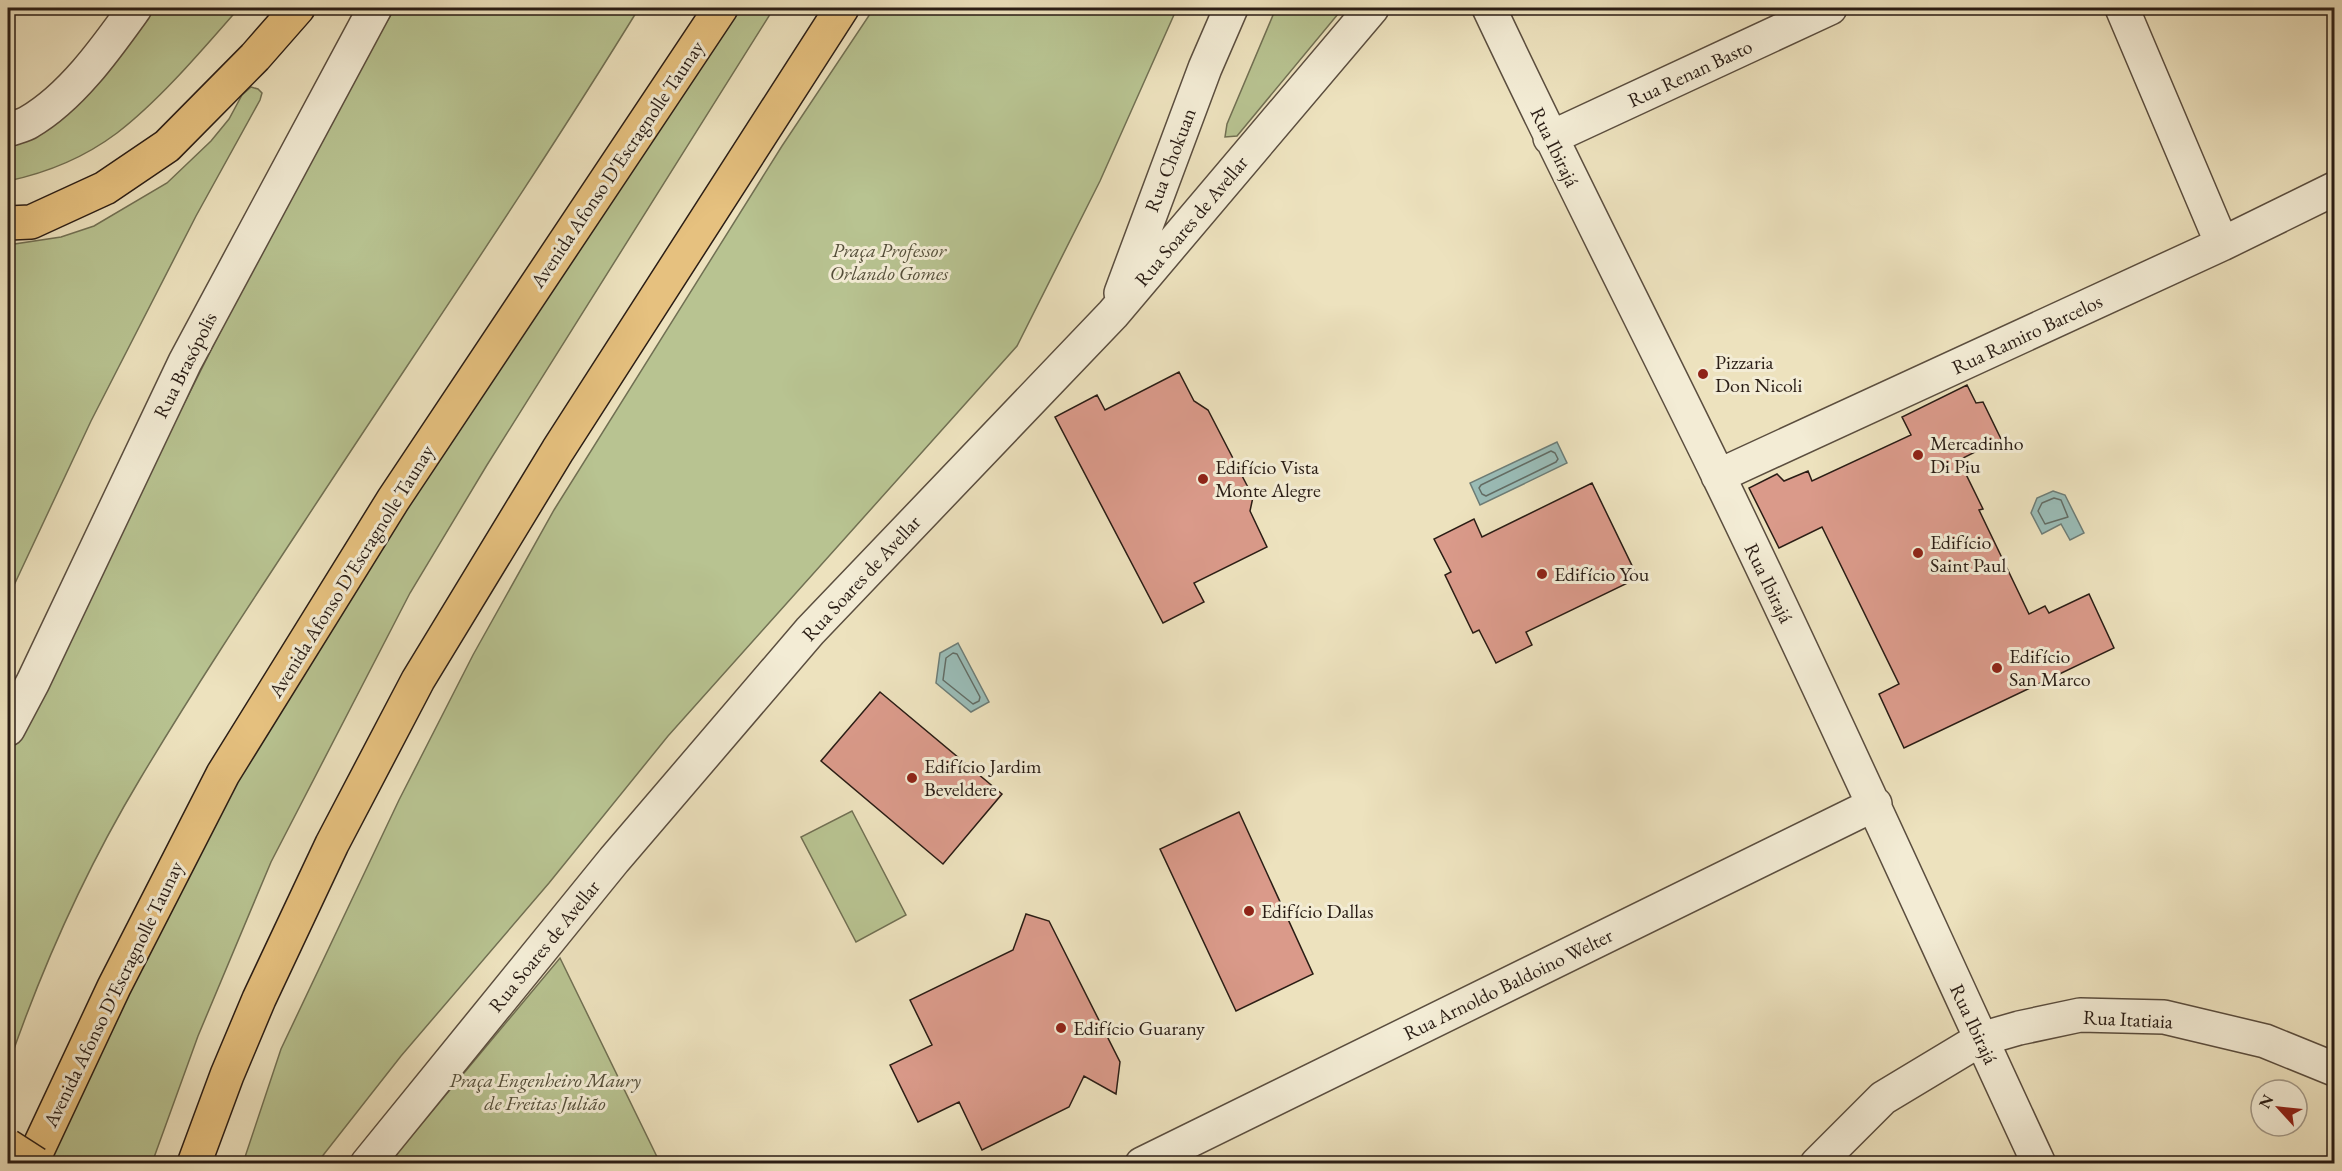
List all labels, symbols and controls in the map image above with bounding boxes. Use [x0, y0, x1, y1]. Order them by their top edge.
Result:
street label: Rua Renan Basto [1624, 33, 1756, 113]
street label: Avenida Afonso D'Escragnolle Taunay [524, 35, 710, 294]
street label: Rua Ibirajá [1525, 103, 1585, 191]
street label: Rua Chokuan [1138, 104, 1202, 216]
street label: Rua Soares de Avellar [1129, 150, 1254, 292]
park label: Praça Professor Orlando Gomes [830, 237, 949, 286]
street label: Rua Ramiro Barcelos [1948, 288, 2106, 380]
street label: Rua Brasópolis [147, 308, 223, 422]
place label: Pizzaria Don Nicoli [1715, 349, 1802, 398]
marker: Pizzaria Don Nicoli [1696, 367, 1710, 381]
place label: Mercadinho Di Piu [1930, 430, 2024, 479]
street label: Avenida Afonso D'Escragnolle Taunay [262, 440, 440, 703]
marker: Mercadinho Di Piu [1911, 448, 1925, 462]
place label: Edifício Vista Monte Alegre [1215, 454, 1321, 503]
marker: Edifício Vista Monte Alegre [1196, 472, 1210, 486]
street label: Rua Soares de Avellar [796, 509, 926, 647]
place label: Edifício Saint Paul [1930, 529, 2007, 578]
street label: Rua Ibirajá [1739, 539, 1799, 627]
marker: Edifício Saint Paul [1911, 546, 1925, 560]
place label: Edifício You [1554, 561, 1650, 587]
marker: Edifício You [1535, 567, 1549, 581]
place label: Edifício San Marco [2009, 643, 2091, 692]
marker: Edifício San Marco [1990, 661, 2004, 675]
place label: Edifício Jardim Beveldere [924, 753, 1042, 802]
marker: Edifício Jardim Beveldere [905, 771, 919, 785]
street label: Avenida Afonso D'Escragnolle Taunay [37, 856, 189, 1132]
street label: Rua Soares de Avellar [483, 874, 606, 1018]
place label: Edifício Dallas [1261, 898, 1374, 924]
marker: Edifício Dallas [1242, 904, 1256, 918]
street label: Rua Arnoldo Baldoino Welter [1399, 922, 1617, 1046]
street label: Rua Ibirajá [1944, 980, 2004, 1068]
street label: Rua Itatiaia [2082, 1004, 2174, 1034]
place label: Edifício Guarany [1073, 1015, 1205, 1041]
marker: Edifício Guarany [1054, 1021, 1068, 1035]
park label: Praça Engenheiro Maury de Freitas Julião [449, 1067, 641, 1116]
north arrow [2249, 1078, 2309, 1138]
text: N [2254, 1091, 2278, 1112]

